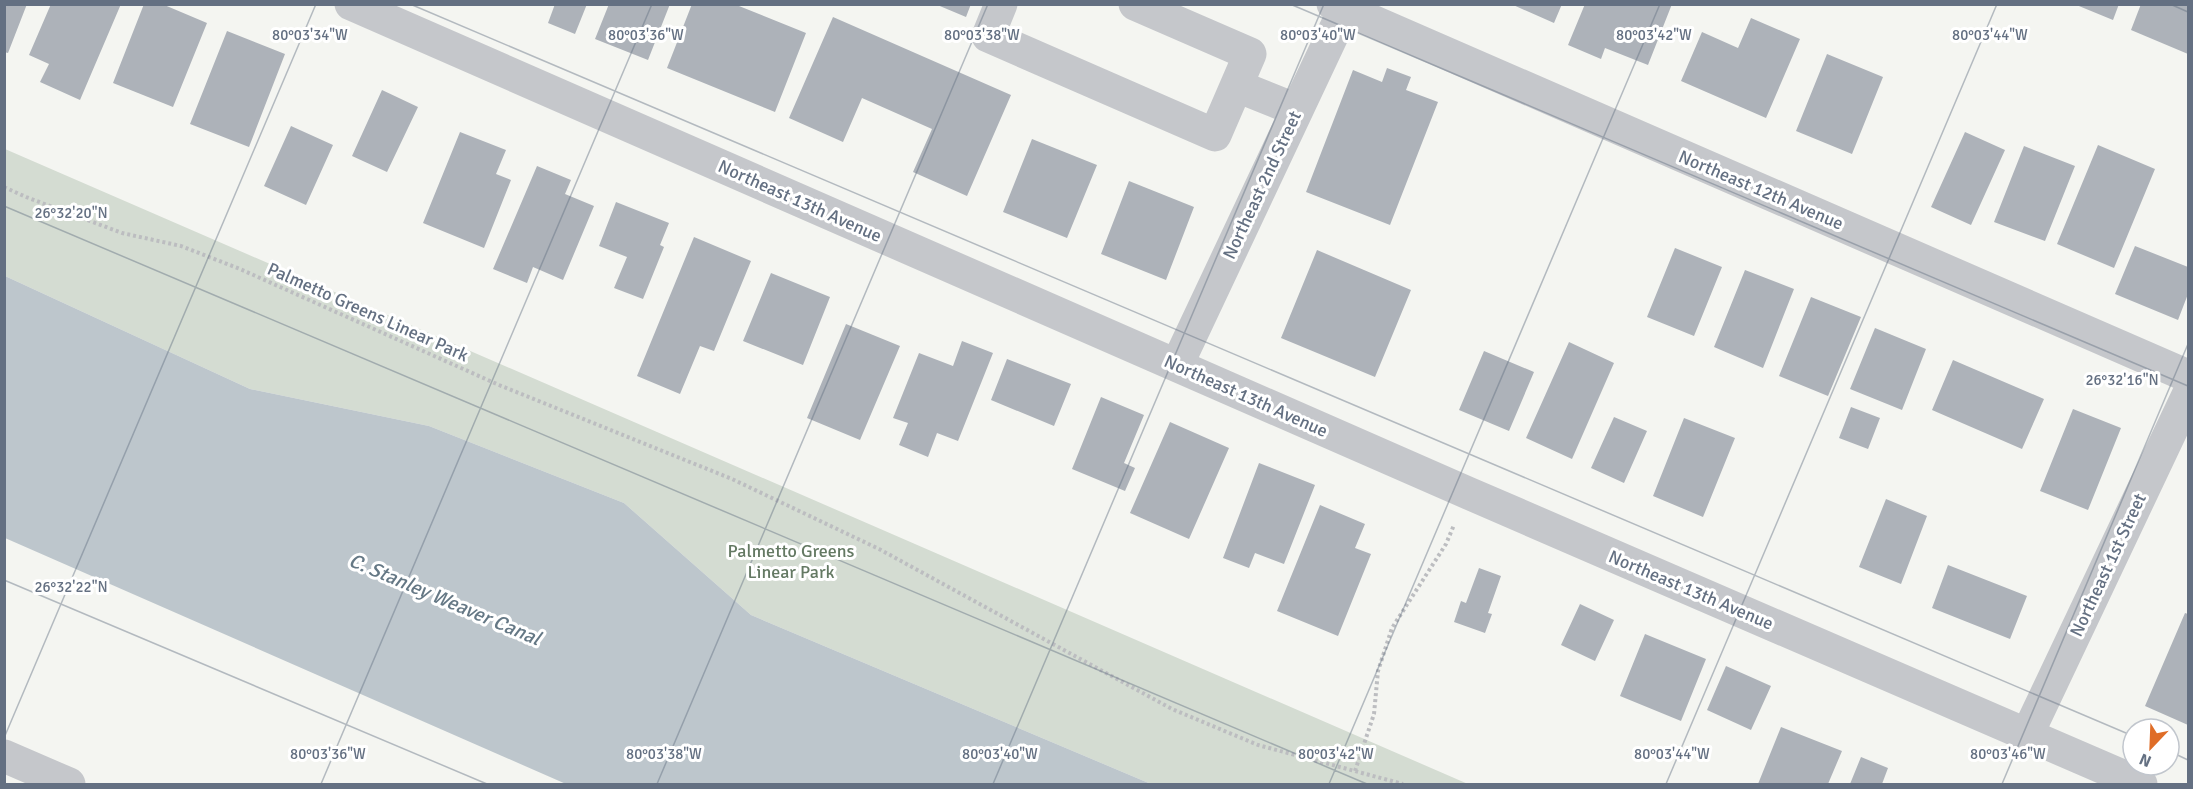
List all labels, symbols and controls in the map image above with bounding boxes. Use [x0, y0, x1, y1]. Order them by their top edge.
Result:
text: 80°03'34"W [272, 26, 348, 44]
text: 80°03'36"W [608, 26, 684, 44]
text: 80°03'38"W [944, 26, 1020, 44]
text: 80°03'40"W [1280, 26, 1356, 44]
text: 80°03'42"W [1616, 26, 1692, 44]
text: 80°03'44"W [1952, 26, 2028, 44]
street label: Northeast 2nd Street [1218, 107, 1306, 263]
street label: Northeast 12th Avenue [1675, 145, 1847, 235]
street label: Northeast 13th Avenue [715, 155, 885, 247]
text: 26°32'20"N [34, 204, 108, 222]
street label: Palmetto Greens Linear Park [264, 258, 472, 366]
street label: Northeast 13th Avenue [1161, 350, 1331, 442]
text: 26°32'16"N [2085, 371, 2159, 389]
street label: Northeast 1st Street [2065, 490, 2151, 640]
park label: Palmetto Greens Linear Park [728, 540, 855, 583]
street label: Northeast 13th Avenue [1605, 545, 1777, 635]
water label: C. Stanley Weaver Canal [345, 548, 546, 652]
text: 26°32'22"N [34, 578, 108, 596]
north arrow [2121, 717, 2181, 777]
text: 80°03'36"W [290, 745, 366, 763]
text: 80°03'38"W [626, 745, 702, 763]
text: 80°03'40"W [962, 745, 1038, 763]
text: 80°03'42"W [1298, 745, 1374, 763]
text: 80°03'44"W [1634, 745, 1710, 763]
text: 80°03'46"W [1970, 745, 2046, 763]
text: N [2136, 749, 2155, 771]

